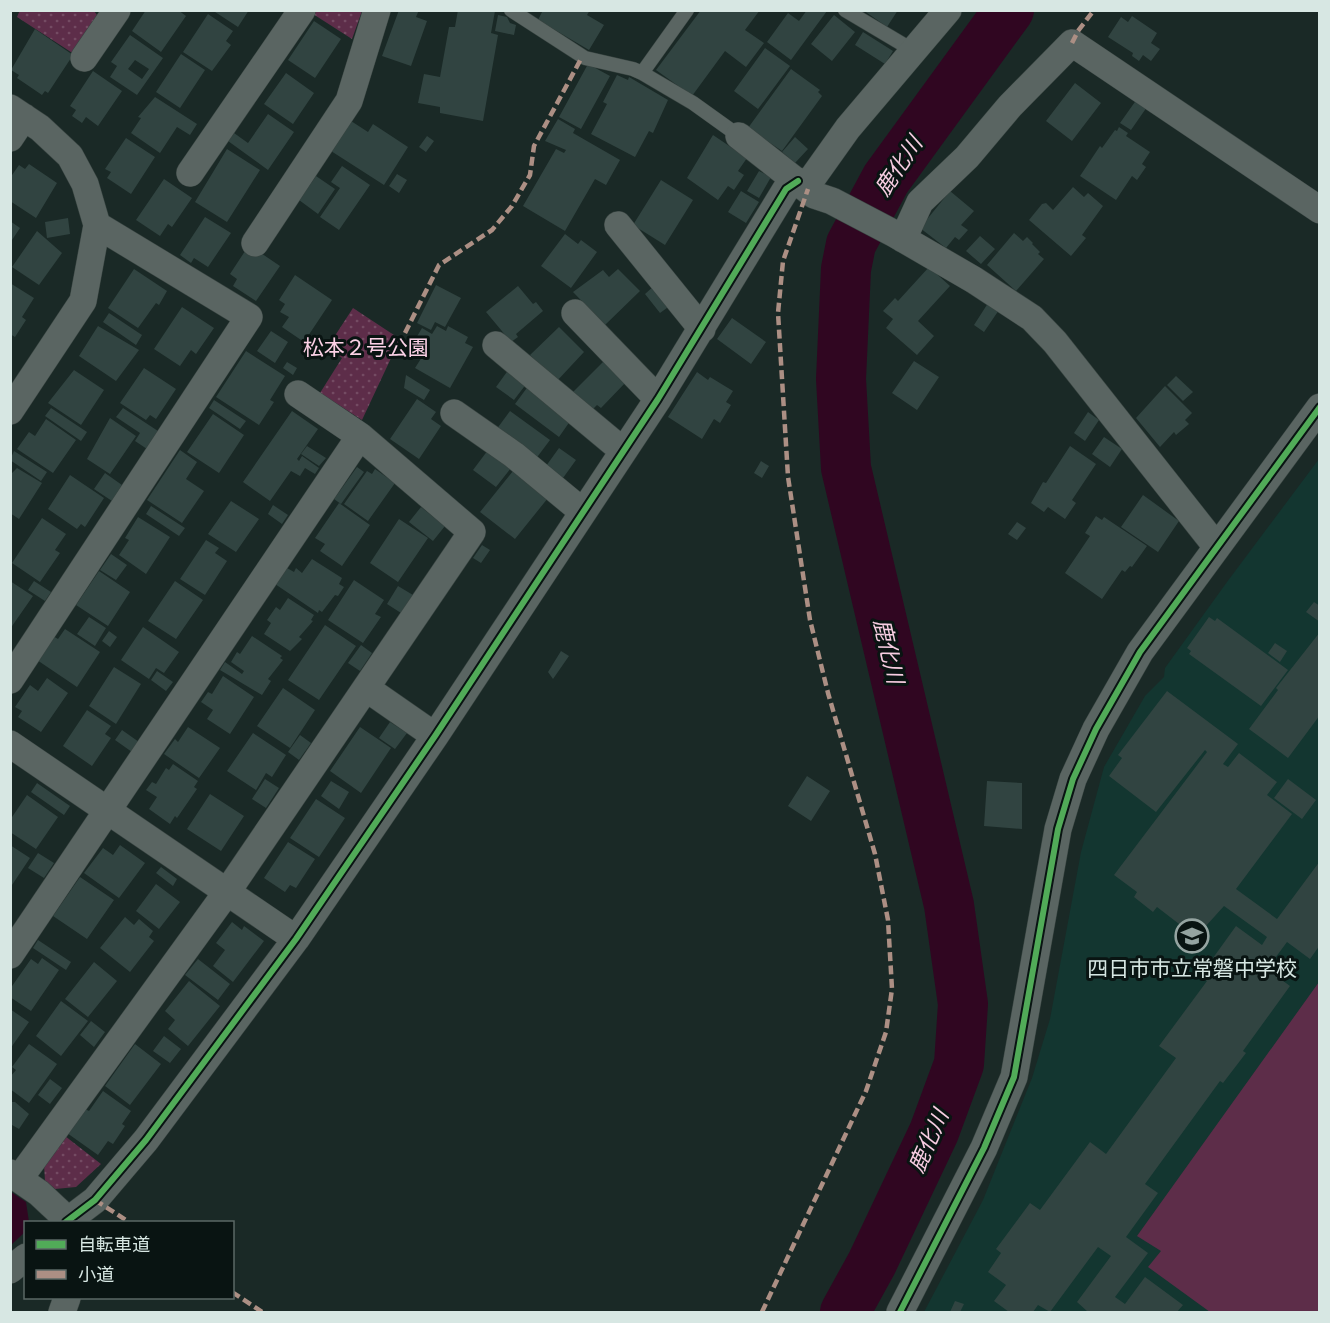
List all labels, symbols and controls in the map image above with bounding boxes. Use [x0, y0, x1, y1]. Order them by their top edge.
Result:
water label: 鹿化川 [869, 130, 928, 201]
park label: 松本２号公園 [303, 335, 429, 360]
water label: 鹿化川 [869, 616, 910, 688]
school or university icon: 四日市市立常磐中学校 [1174, 918, 1210, 954]
place label: 四日市市立常磐中学校 [1087, 956, 1297, 981]
water label: 鹿化川 [903, 1104, 954, 1176]
legend [24, 1221, 234, 1299]
text: 自転車道 [78, 1234, 150, 1255]
text: 小道 [78, 1264, 114, 1285]

